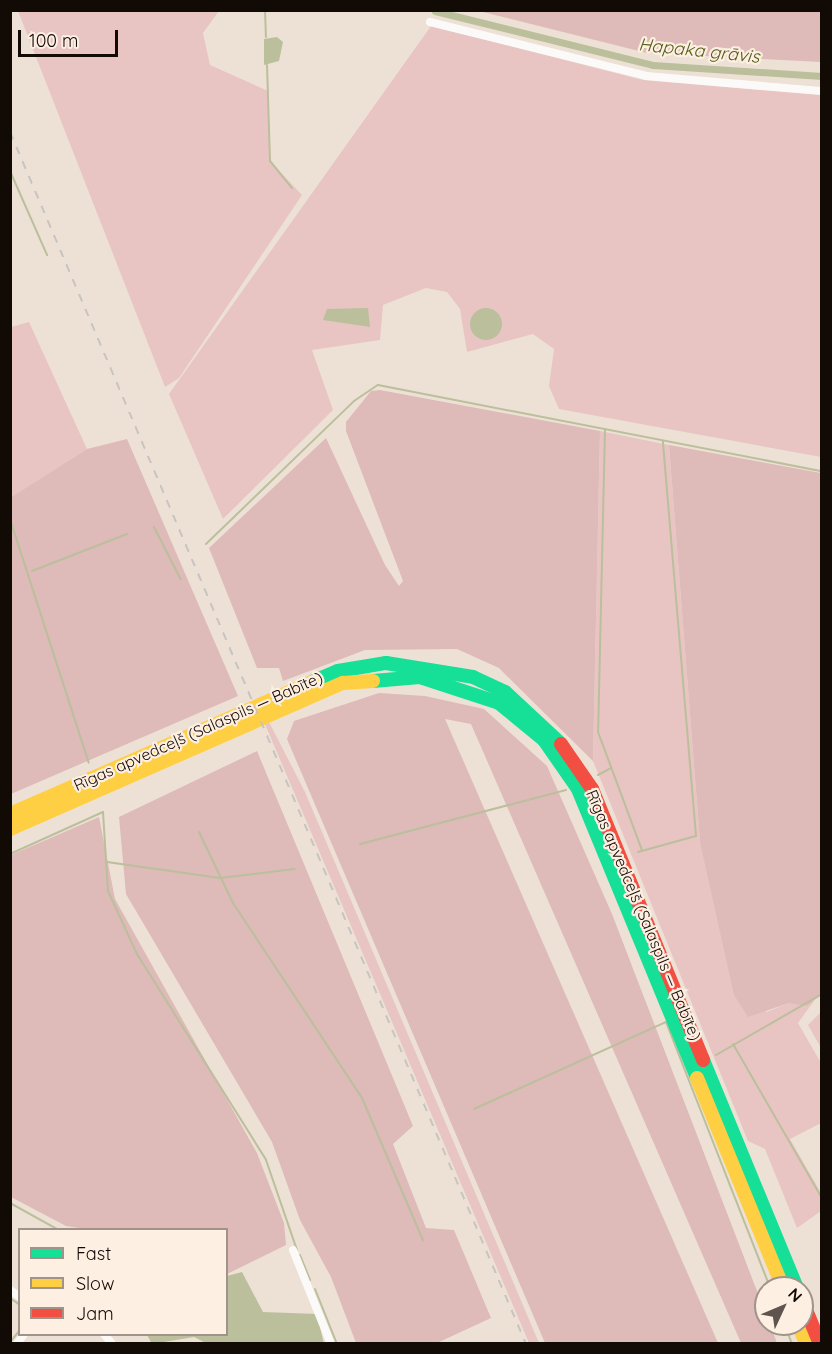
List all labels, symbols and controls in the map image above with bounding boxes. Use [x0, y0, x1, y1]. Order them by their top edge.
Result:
scale bar [21, 18, 122, 56]
text: 100 m [29, 29, 78, 52]
water label: Hapaka grāvis [637, 34, 761, 68]
street label: Rīgas apvedceļš (Salaspils — Babīte) [71, 667, 325, 795]
street label: Rīgas apvedceļš (Salaspils — Babīte) [582, 787, 706, 1043]
legend [18, 1228, 228, 1336]
text: Fast [76, 1242, 111, 1265]
text: Slow [76, 1272, 114, 1295]
north arrow [754, 1276, 814, 1336]
text: N [784, 1284, 807, 1306]
text: Jam [76, 1302, 114, 1325]

